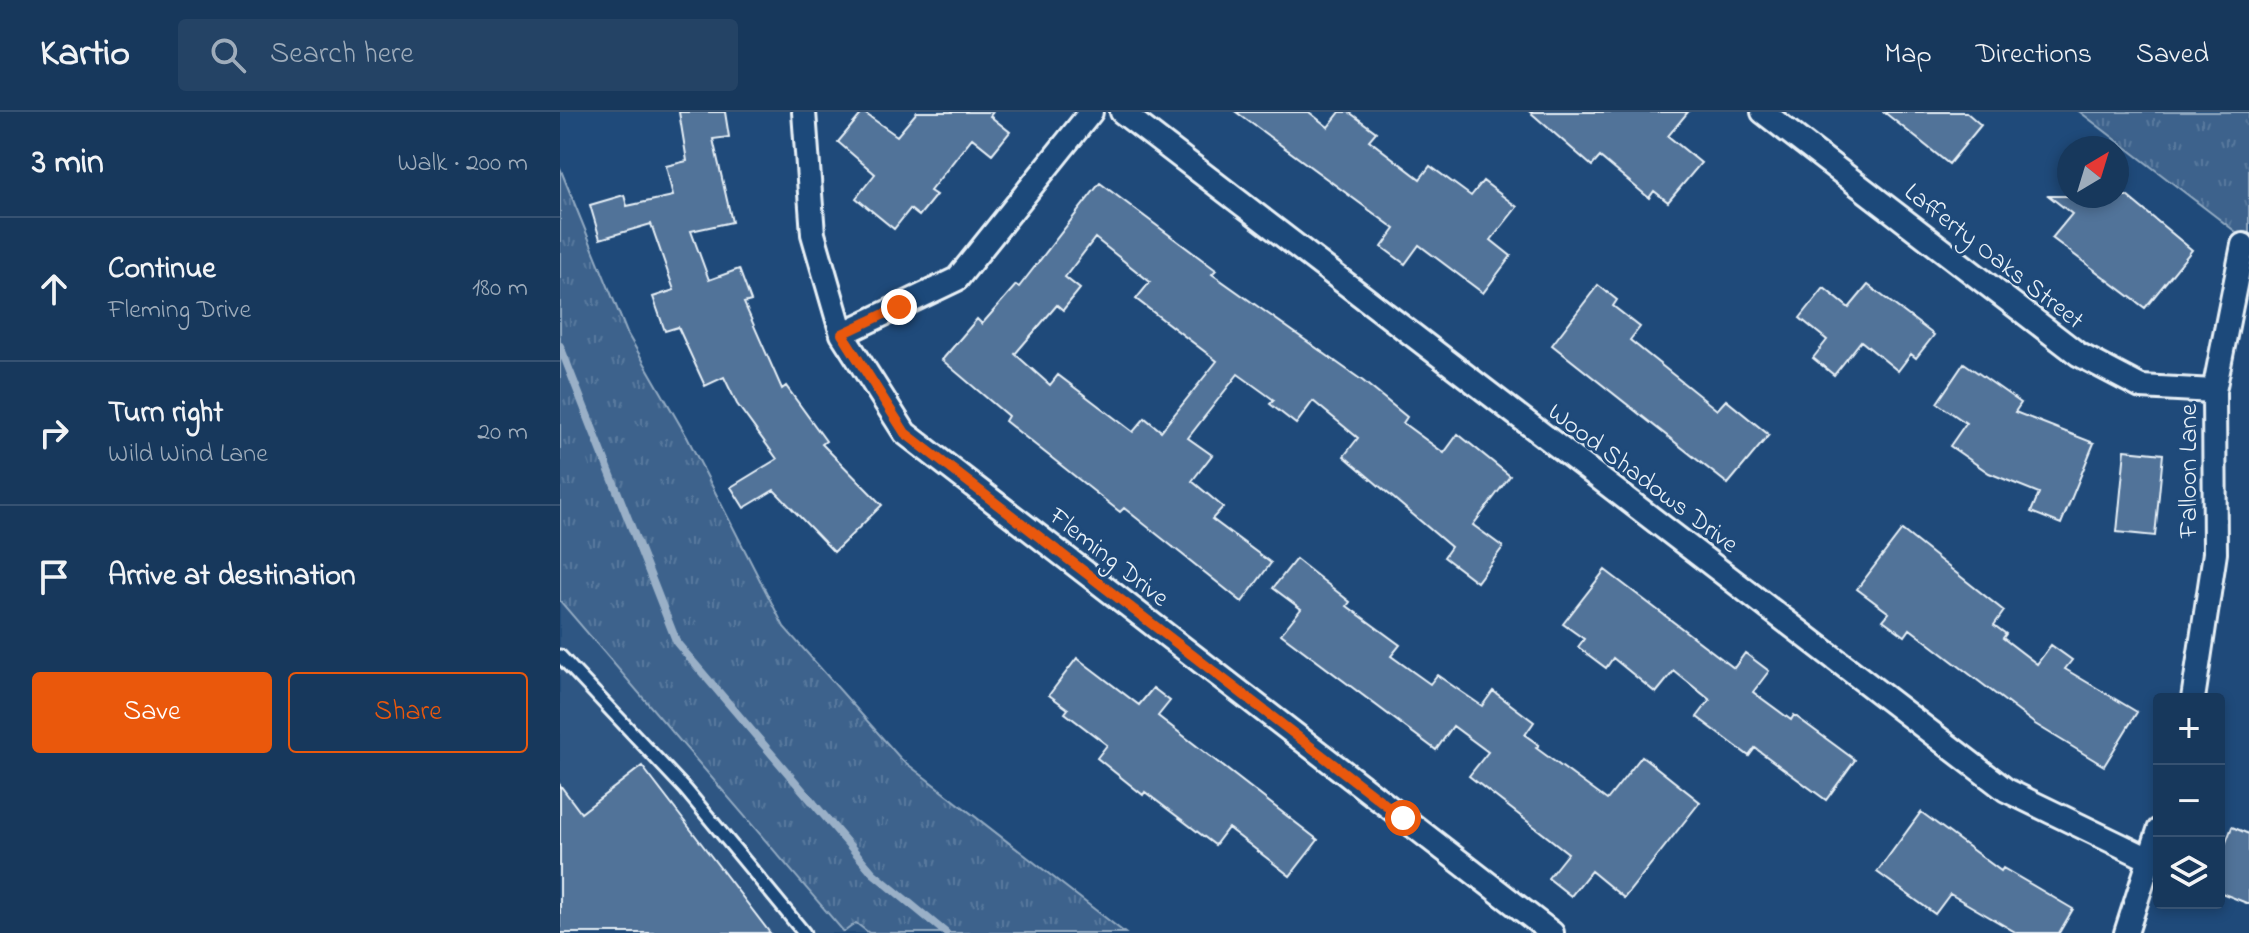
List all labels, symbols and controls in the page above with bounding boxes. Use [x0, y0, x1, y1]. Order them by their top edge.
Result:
search box [178, 19, 738, 91]
text: Kartio [40, 27, 130, 83]
icon: search [206, 33, 250, 77]
text: Search here [270, 33, 414, 77]
text: Map [1884, 35, 1932, 76]
text: Directions [1976, 35, 2092, 76]
text: Saved [2136, 35, 2209, 76]
north arrow [2057, 136, 2129, 208]
text: 3 min [32, 139, 104, 189]
text: Walk · 200 m [397, 145, 528, 183]
street label: Lafferty Oaks Street [1895, 175, 2092, 340]
text: Continue [108, 248, 216, 292]
icon: ahead [32, 267, 76, 311]
text: 180 m [472, 270, 528, 308]
route end [881, 289, 917, 325]
text: Fleming Drive [108, 292, 251, 330]
text: Turn right [108, 392, 223, 436]
street label: Wood Shadows Drive [1539, 395, 1746, 564]
street label: Falloon Lane [2171, 404, 2209, 539]
icon: right [32, 411, 76, 455]
text: 20 m [477, 414, 528, 452]
text: Wild Wind Lane [108, 436, 268, 474]
street label: Fleming Drive [1039, 499, 1176, 618]
icon: arrive [32, 555, 76, 599]
text: Arrive at destination [108, 555, 356, 599]
button: Save [32, 672, 272, 753]
button: Share [288, 672, 528, 753]
map controls [2153, 693, 2225, 909]
button: + [2153, 693, 2225, 765]
button: − [2153, 765, 2225, 837]
route start [1385, 800, 1421, 836]
button: layers [2153, 837, 2225, 909]

